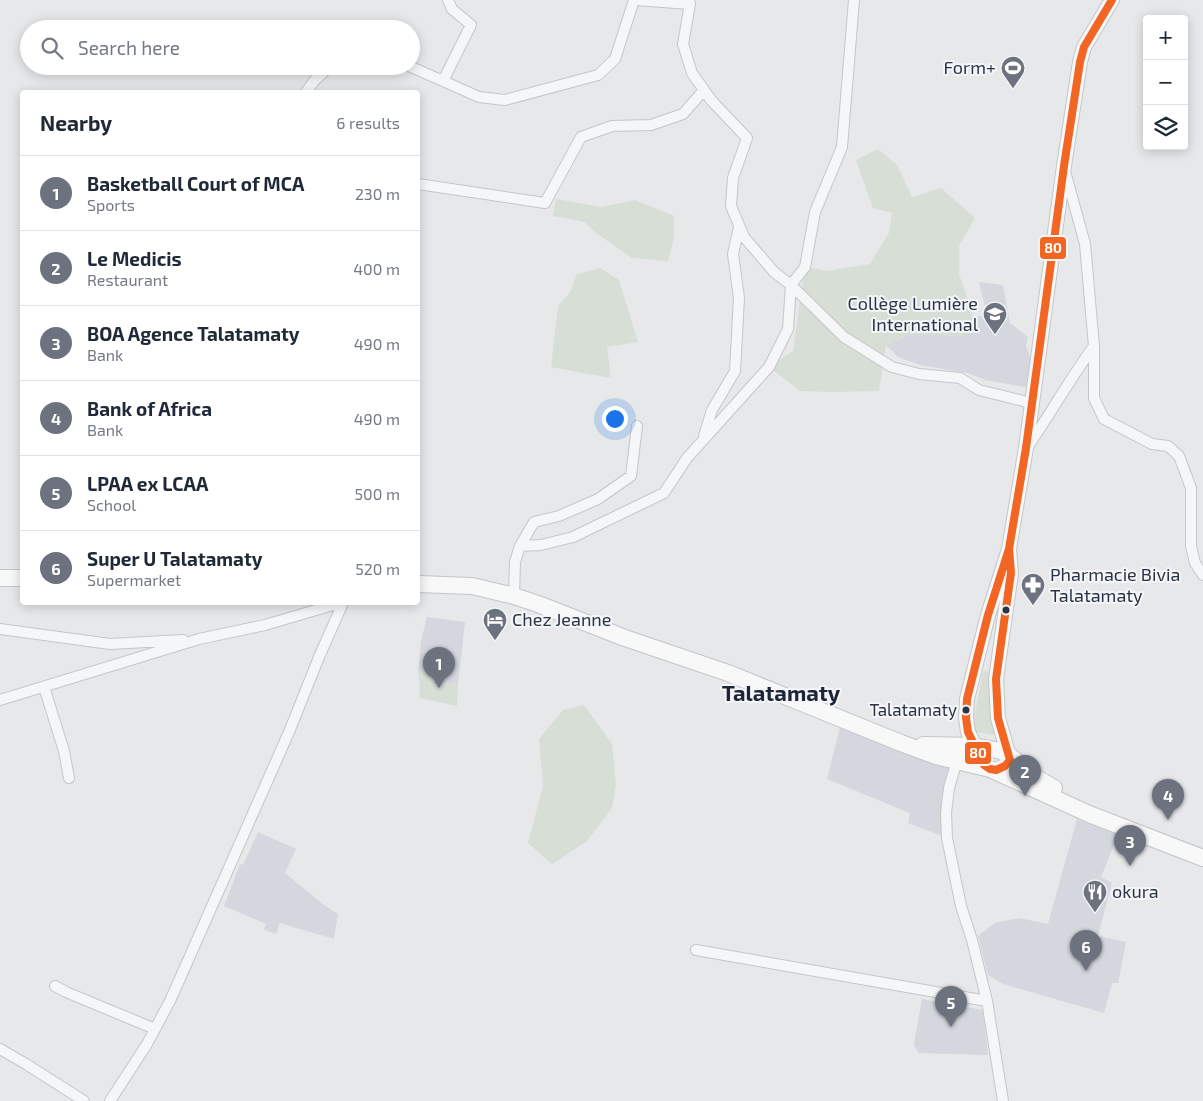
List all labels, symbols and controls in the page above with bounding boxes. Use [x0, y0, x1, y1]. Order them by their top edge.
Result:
map controls [1143, 15, 1188, 150]
button: + [1143, 15, 1188, 60]
search box [20, 20, 420, 75]
icon: search [38, 34, 66, 62]
text: Search here [78, 36, 180, 59]
sports icon: Form+ [1000, 55, 1026, 89]
place label: Form+ [943, 56, 996, 78]
button: − [1143, 60, 1188, 105]
button: layers [1143, 105, 1188, 150]
text: Nearby [40, 110, 112, 135]
text: 6 results [336, 113, 400, 132]
text: Basketball Court of MCA [87, 172, 304, 195]
text: 1 [53, 184, 59, 203]
text: 230 m [355, 184, 400, 203]
text: Sports [87, 195, 135, 214]
line badge: 80 [1039, 236, 1067, 260]
text: 80 [1044, 239, 1062, 256]
text: Le Medicis [87, 247, 182, 270]
text: 2 [51, 259, 61, 278]
text: 400 m [353, 259, 400, 278]
text: Restaurant [87, 270, 168, 289]
place label: Collège Lumière International [847, 292, 979, 335]
school or university icon: Collège Lumière International [982, 301, 1008, 335]
text: BOA Agence Talatamaty [87, 322, 300, 345]
text: 3 [51, 334, 61, 353]
text: 490 m [354, 334, 400, 353]
text: Bank [87, 345, 123, 364]
text: Bank of Africa [87, 397, 212, 420]
your location [602, 406, 628, 432]
text: 4 [51, 409, 61, 428]
text: 490 m [354, 409, 400, 428]
text: Bank [87, 420, 123, 439]
text: LPAA ex LCAA [87, 472, 208, 495]
text: 5 [52, 484, 60, 503]
text: 500 m [355, 484, 400, 503]
text: School [87, 495, 136, 514]
text: Super U Talatamaty [87, 547, 262, 570]
text: 6 [51, 559, 61, 578]
text: 520 m [355, 559, 400, 578]
place label: Pharmacie Bivia Talatamaty [1050, 563, 1180, 606]
text: Supermarket [87, 570, 181, 589]
pharmacy icon: Pharmacie Bivia Talatamaty [1020, 572, 1046, 606]
unlabelled marker [1001, 605, 1011, 615]
hotel icon: Chez Jeanne [482, 607, 508, 641]
place label: Chez Jeanne [512, 608, 611, 630]
pin: 1 [423, 647, 455, 688]
district label: Talatamaty [722, 679, 841, 706]
place label: Talatamaty [870, 699, 957, 720]
marker: Talatamaty [961, 705, 971, 715]
line badge: 80 [964, 741, 992, 765]
text: 80 [969, 744, 987, 761]
pin: 2 [1009, 755, 1041, 796]
pin: 4 [1152, 779, 1184, 820]
pin: 3 [1114, 825, 1146, 866]
restaurant icon: okura [1082, 879, 1108, 913]
place label: okura [1112, 880, 1159, 902]
pin: 6 [1070, 930, 1102, 971]
pin: 5 [935, 986, 967, 1027]

